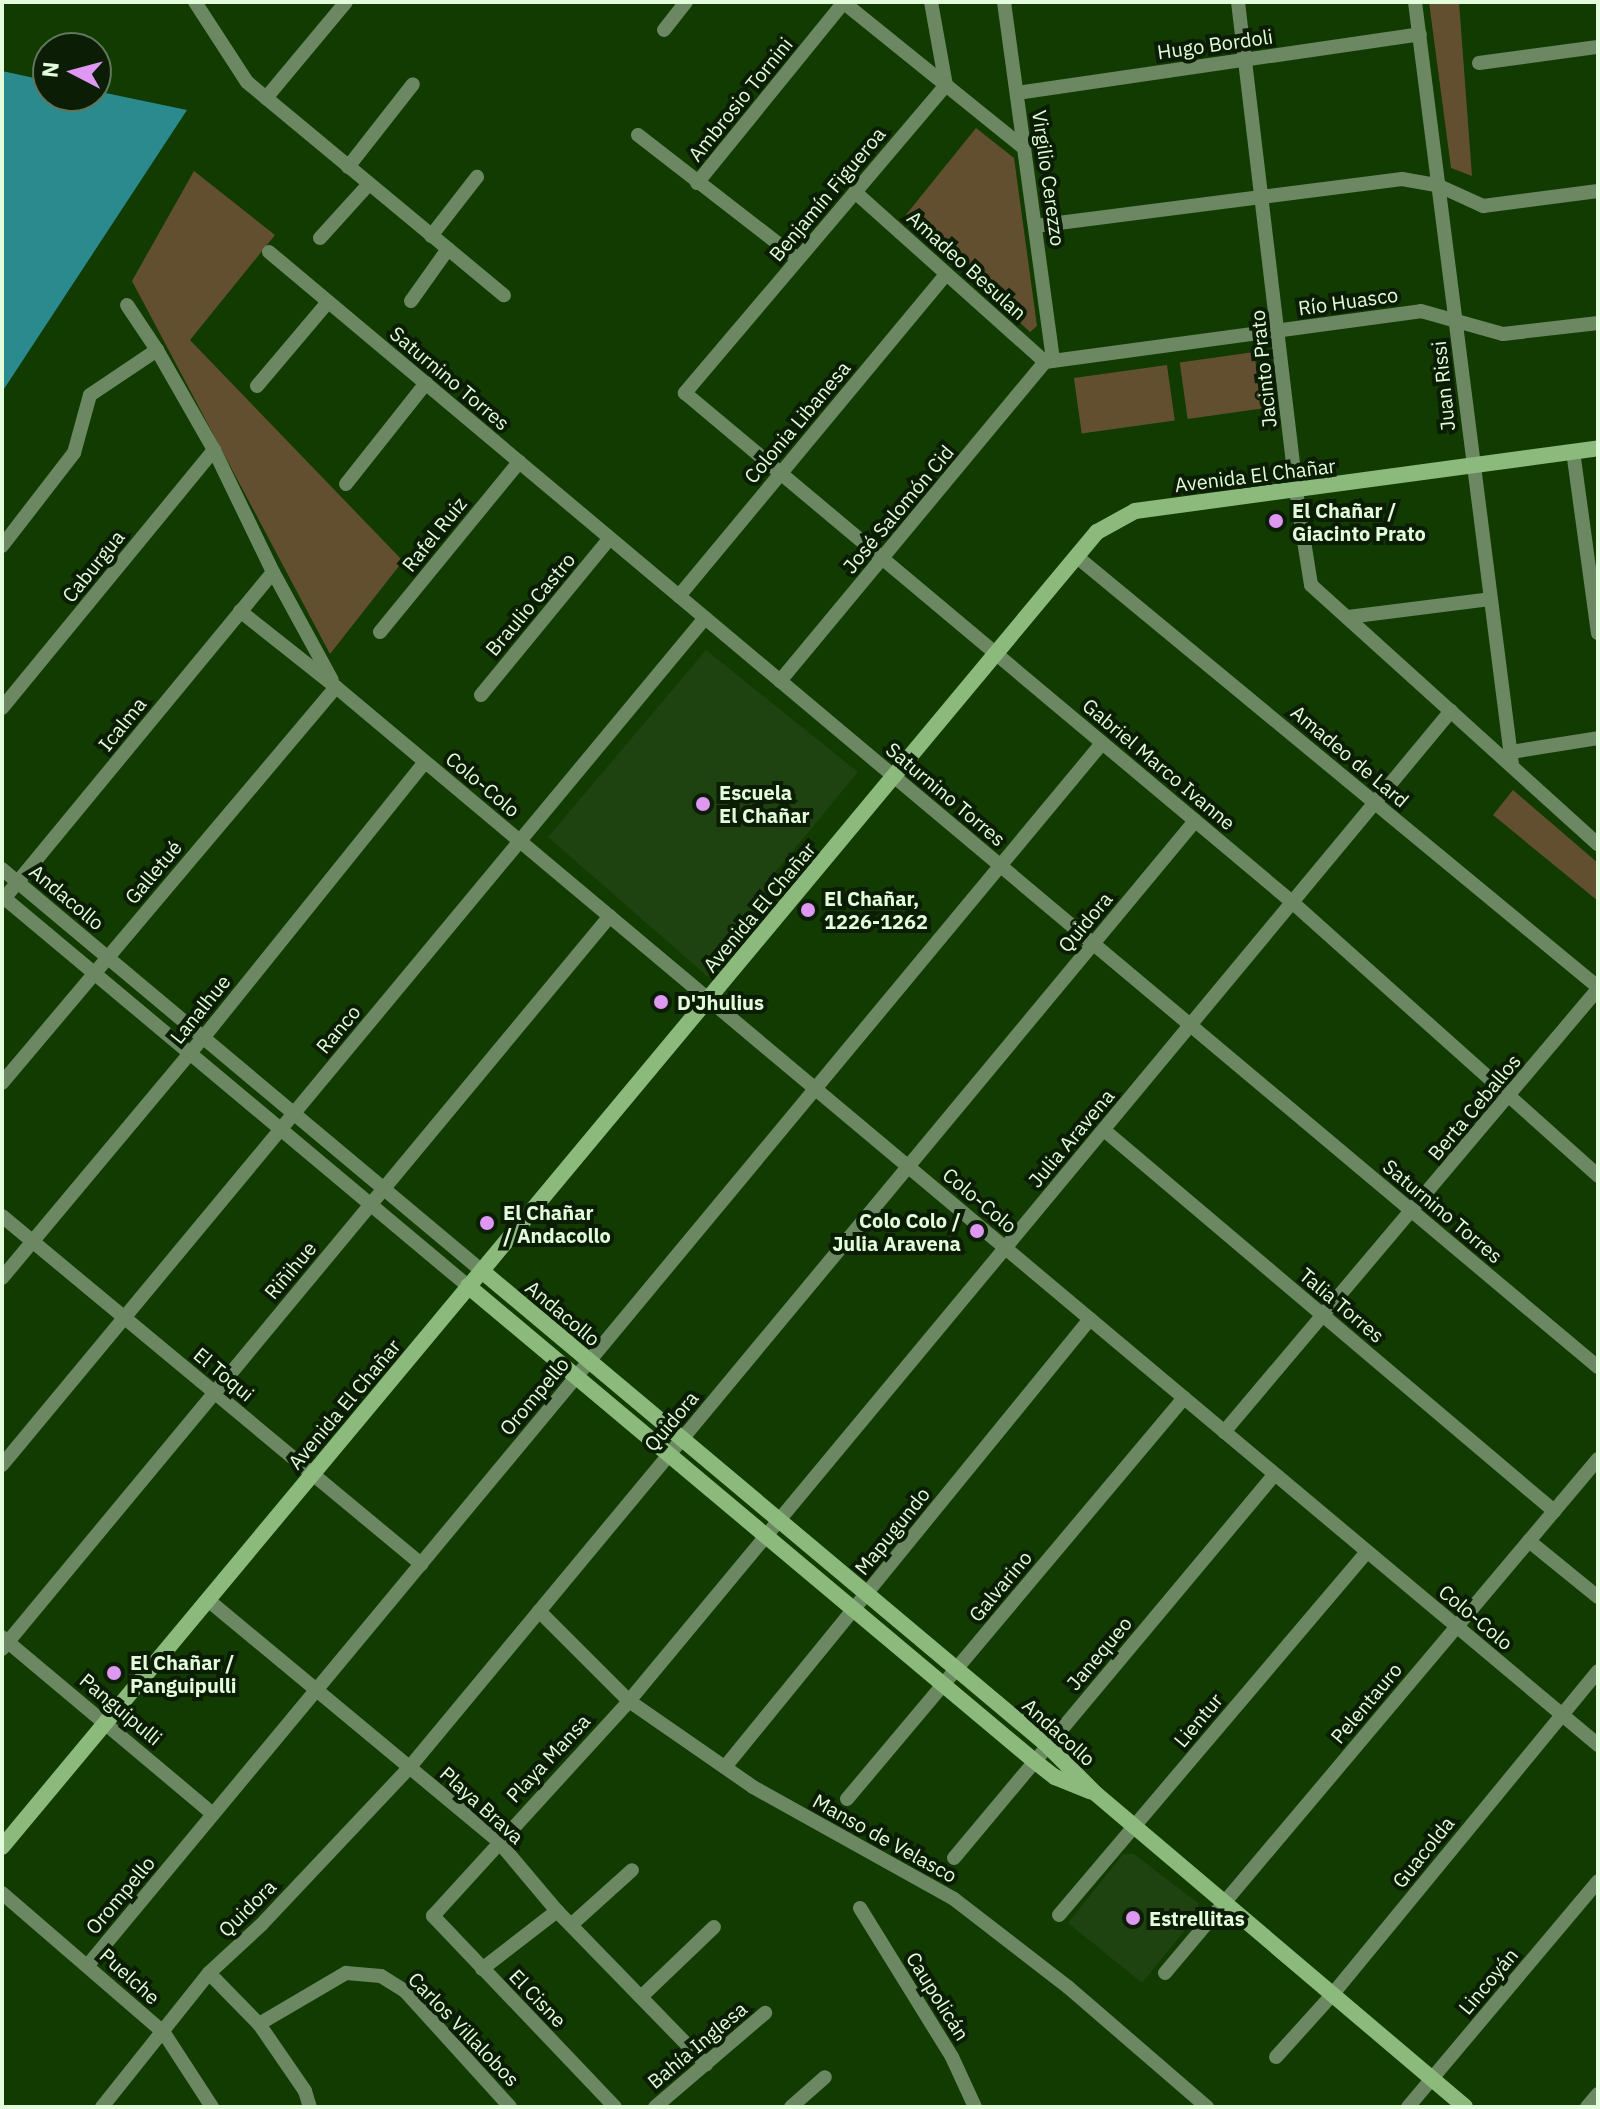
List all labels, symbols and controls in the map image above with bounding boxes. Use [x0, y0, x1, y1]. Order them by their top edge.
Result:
street label: Hugo Bordoli [1156, 24, 1274, 64]
north arrow [32, 32, 112, 112]
street label: Ambrosio Tornini [683, 32, 797, 166]
text: N [34, 60, 65, 79]
street label: Virgilio Cerezzo [1028, 108, 1070, 248]
street label: Benjamín Figueroa [764, 122, 890, 266]
street label: Amadeo Besulan [902, 205, 1032, 325]
street label: Río Huasco [1296, 282, 1400, 320]
street label: Jacinto Prato [1245, 309, 1281, 429]
street label: Saturnino Torres [385, 321, 515, 435]
street label: Juan Rissi [1426, 340, 1460, 432]
street label: Colonia Libanesa [739, 356, 855, 488]
street label: José Salomón Cid [838, 440, 958, 578]
street label: Avenida El Chañar [1173, 453, 1337, 497]
street label: Rafel Ruiz [397, 492, 471, 576]
place label: El Chañar / Giacinto Prato [1292, 498, 1426, 545]
marker: El Chañar / Giacinto Prato [1267, 512, 1285, 530]
street label: Caburgua [57, 525, 129, 607]
street label: Braulio Castro [480, 548, 580, 660]
street label: Icalma [93, 692, 151, 756]
street label: Gabriel Marco Ivanne [1078, 693, 1240, 835]
street label: Amadeo de Lard [1286, 700, 1414, 812]
street label: Saturnino Torres [881, 737, 1011, 851]
street label: Colo-Colo [441, 746, 525, 822]
place label: Escuela El Chañar [719, 780, 810, 827]
marker: Escuela El Chañar [694, 795, 712, 813]
street label: Galletué [119, 835, 187, 909]
street label: Avenida El Chañar [698, 837, 820, 977]
street label: Andacollo [25, 859, 109, 935]
place label: El Chañar, 1226-1262 [824, 886, 928, 933]
street label: Quidora [1053, 887, 1117, 957]
marker: El Chañar, 1226-1262 [799, 901, 817, 919]
street label: Lanalhue [165, 970, 235, 1048]
place label: D'Jhulius [677, 990, 764, 1014]
marker: D'Jhulius [652, 993, 670, 1011]
street label: Ranco [311, 1000, 365, 1058]
street label: Berta Ceballos [1423, 1049, 1525, 1165]
street label: Julia Aravena [1023, 1084, 1119, 1192]
street label: Saturnino Torres [1378, 1154, 1508, 1268]
street label: Colo-Colo [938, 1162, 1022, 1238]
place label: El Chañar / Andacollo [503, 1200, 611, 1247]
place label: Colo Colo / Julia Aravena [832, 1208, 961, 1255]
marker: El Chañar / Andacollo [478, 1214, 496, 1232]
marker: Colo Colo / Julia Aravena [968, 1222, 986, 1240]
street label: Riñihue [259, 1236, 321, 1304]
street label: Talia Torres [1295, 1263, 1389, 1347]
street label: Andacollo [521, 1275, 605, 1351]
street label: Avenida El Chañar [283, 1334, 405, 1474]
street label: El Toqui [189, 1342, 259, 1406]
street label: Orompello [494, 1352, 574, 1440]
street label: Quidora [639, 1386, 703, 1456]
street label: Mapugundo [849, 1482, 935, 1580]
street label: Galvarino [963, 1546, 1037, 1626]
street label: Colo-Colo [1434, 1579, 1518, 1655]
street label: Janequeo [1061, 1611, 1137, 1695]
place label: El Chañar / Panguipulli [130, 1650, 236, 1697]
street label: Pelentauro [1325, 1658, 1407, 1748]
marker: El Chañar / Panguipulli [105, 1664, 123, 1682]
street label: Panguipulli [75, 1668, 167, 1750]
street label: Lientur [1169, 1688, 1227, 1752]
street label: Andacollo [1018, 1693, 1100, 1771]
street label: Playa Mansa [501, 1709, 595, 1807]
street label: Playa Brava [435, 1761, 529, 1849]
street label: Manso de Velasco [809, 1789, 961, 1887]
street label: Guacolda [1387, 1811, 1459, 1893]
street label: Orompello [80, 1851, 160, 1939]
street label: Quidora [213, 1874, 281, 1942]
place label: Estrellitas [1149, 1906, 1245, 1930]
marker: Estrellitas [1124, 1909, 1142, 1927]
street label: Puelche [95, 1943, 165, 2009]
street label: Lincoyán [1453, 1943, 1523, 2019]
street label: Caupolicán [901, 1947, 975, 2045]
street label: El Cisne [505, 1964, 571, 2032]
street label: Carlos Villalobos [403, 1967, 525, 2091]
street label: Bahía Inglesa [642, 1997, 752, 2093]

